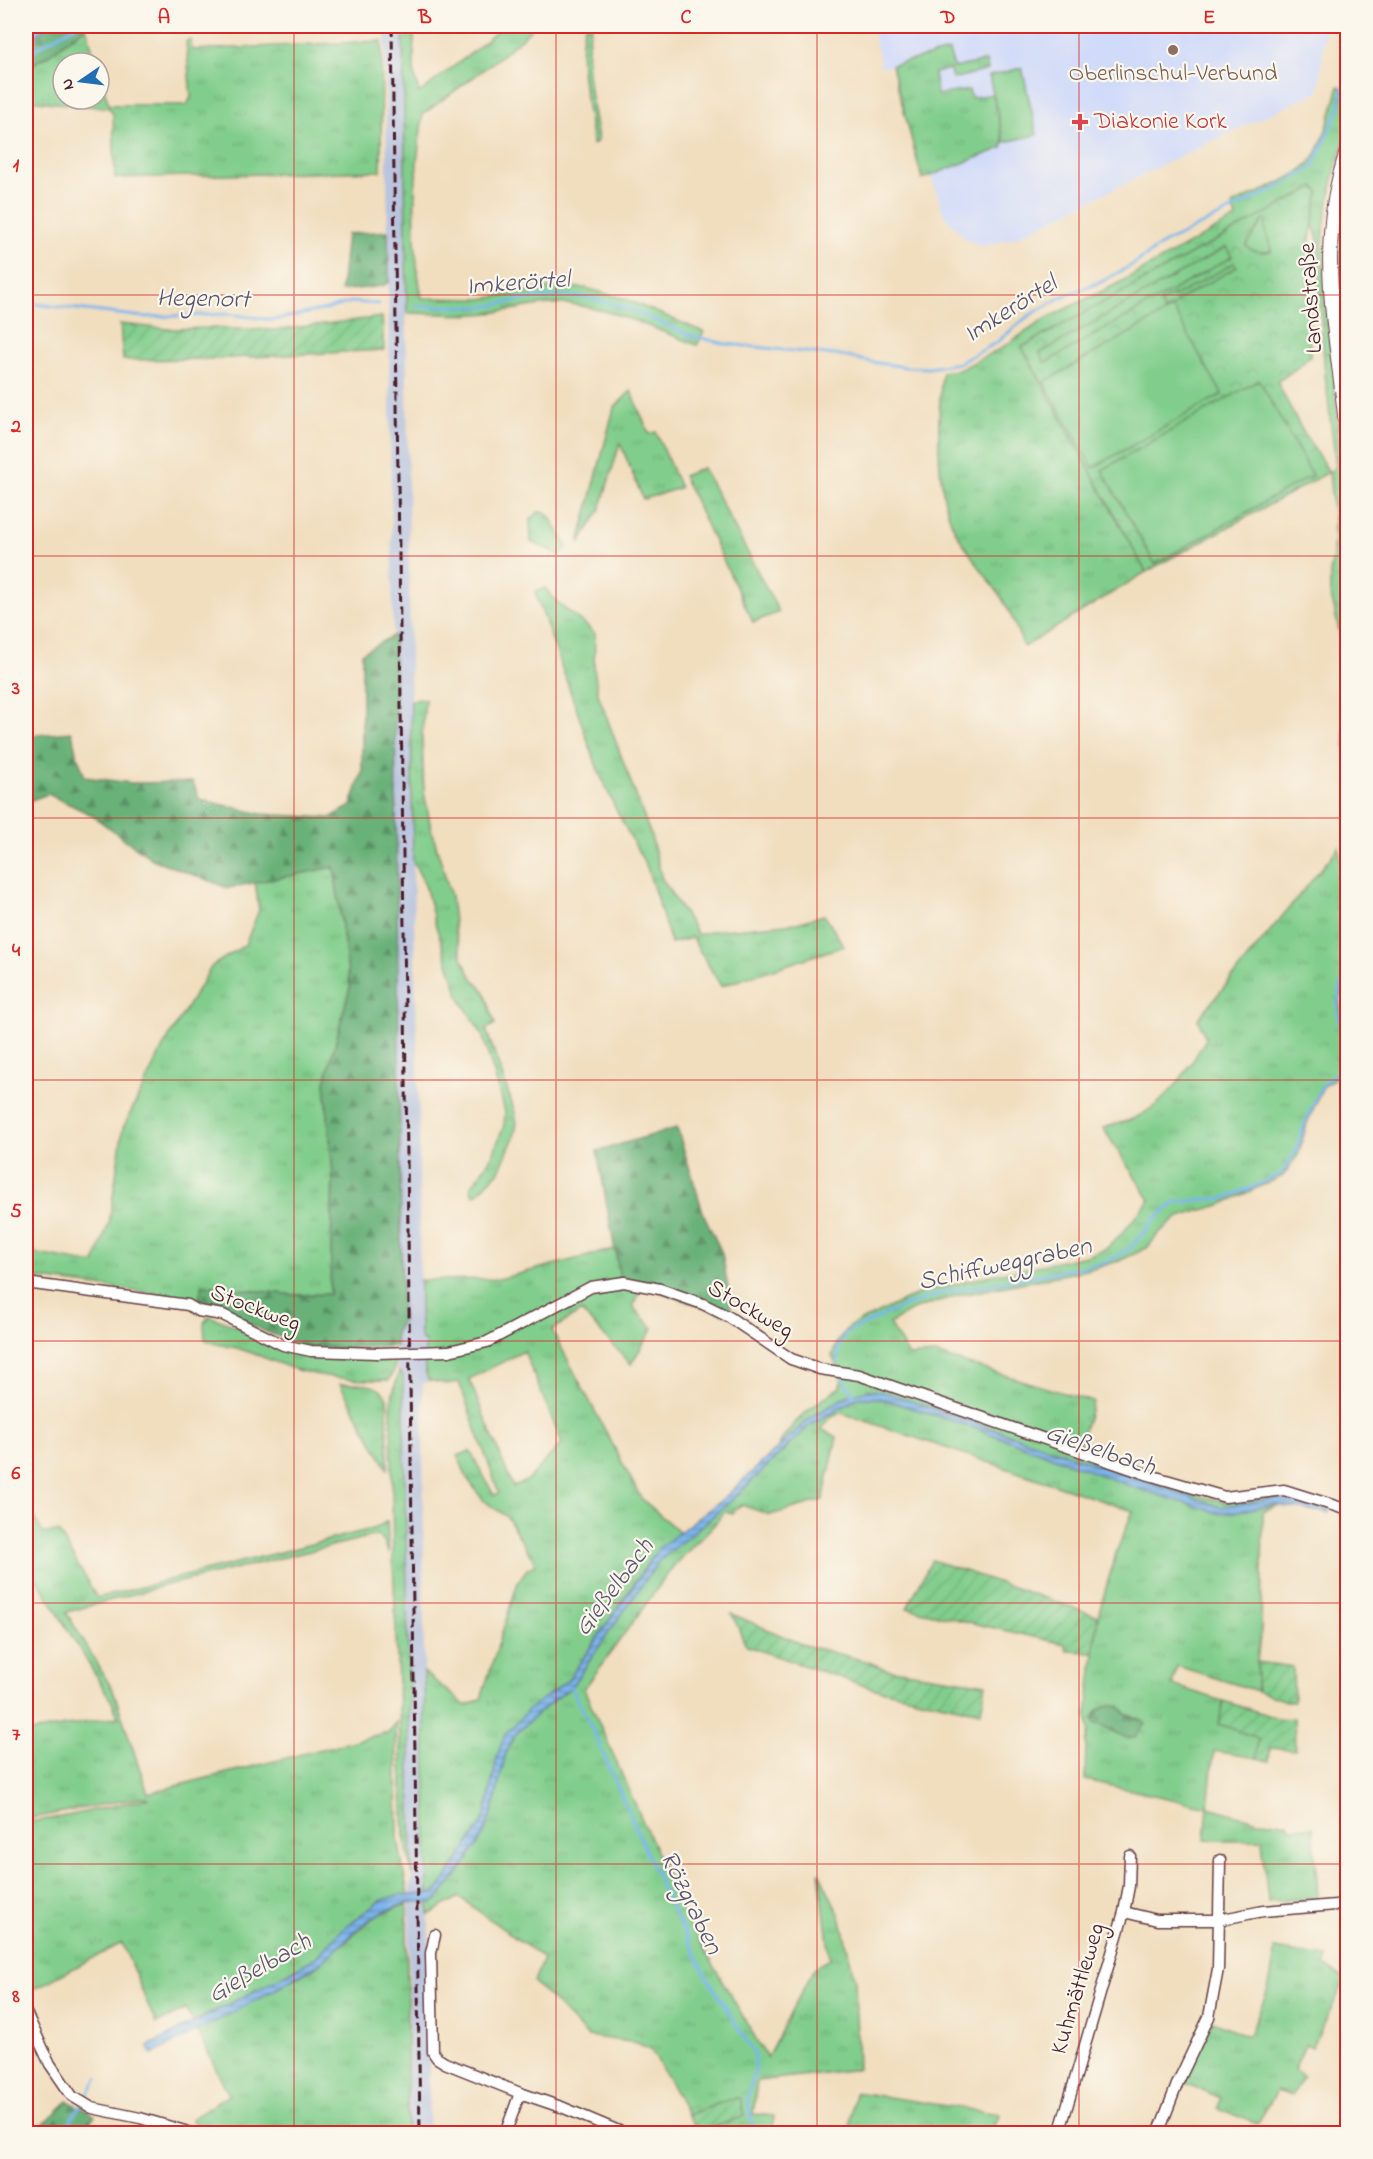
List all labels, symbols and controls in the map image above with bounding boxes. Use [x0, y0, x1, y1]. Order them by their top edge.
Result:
text: A [158, 4, 170, 33]
text: B [417, 4, 432, 33]
text: C [681, 4, 692, 33]
text: D [940, 4, 955, 33]
text: E [1203, 4, 1215, 33]
marker: Oberlinschul-Verbund [1166, 43, 1180, 57]
north arrow [51, 51, 111, 111]
place label: Oberlinschul-Verbund [1069, 57, 1278, 92]
text: N [55, 76, 81, 92]
place label: Diakonie Kork [1093, 105, 1227, 140]
marker: Diakonie Kork [1071, 113, 1089, 131]
text: 1 [13, 152, 20, 181]
street label: Landstraße [1291, 241, 1333, 355]
water label: Imkerörtel [465, 261, 574, 307]
water label: Imkerörtel [957, 265, 1067, 354]
water label: Hegenort [156, 280, 252, 320]
text: 2 [10, 413, 21, 442]
text: 3 [11, 675, 20, 704]
text: 4 [12, 937, 21, 966]
text: 5 [10, 1198, 22, 1227]
water label: Schiffweggraben [915, 1228, 1096, 1302]
street label: Stockweg [700, 1271, 800, 1349]
street label: Stockweg [205, 1276, 305, 1342]
water label: Gießelbach [1040, 1414, 1161, 1488]
text: 6 [12, 1460, 21, 1489]
water label: Gießelbach [566, 1531, 665, 1645]
text: 7 [12, 1721, 21, 1750]
water label: Rözgraben [649, 1845, 732, 1962]
street label: Kuhmättleweg [1042, 1919, 1116, 2059]
water label: Gießelbach [201, 1924, 319, 2014]
text: 8 [11, 1983, 20, 2012]

